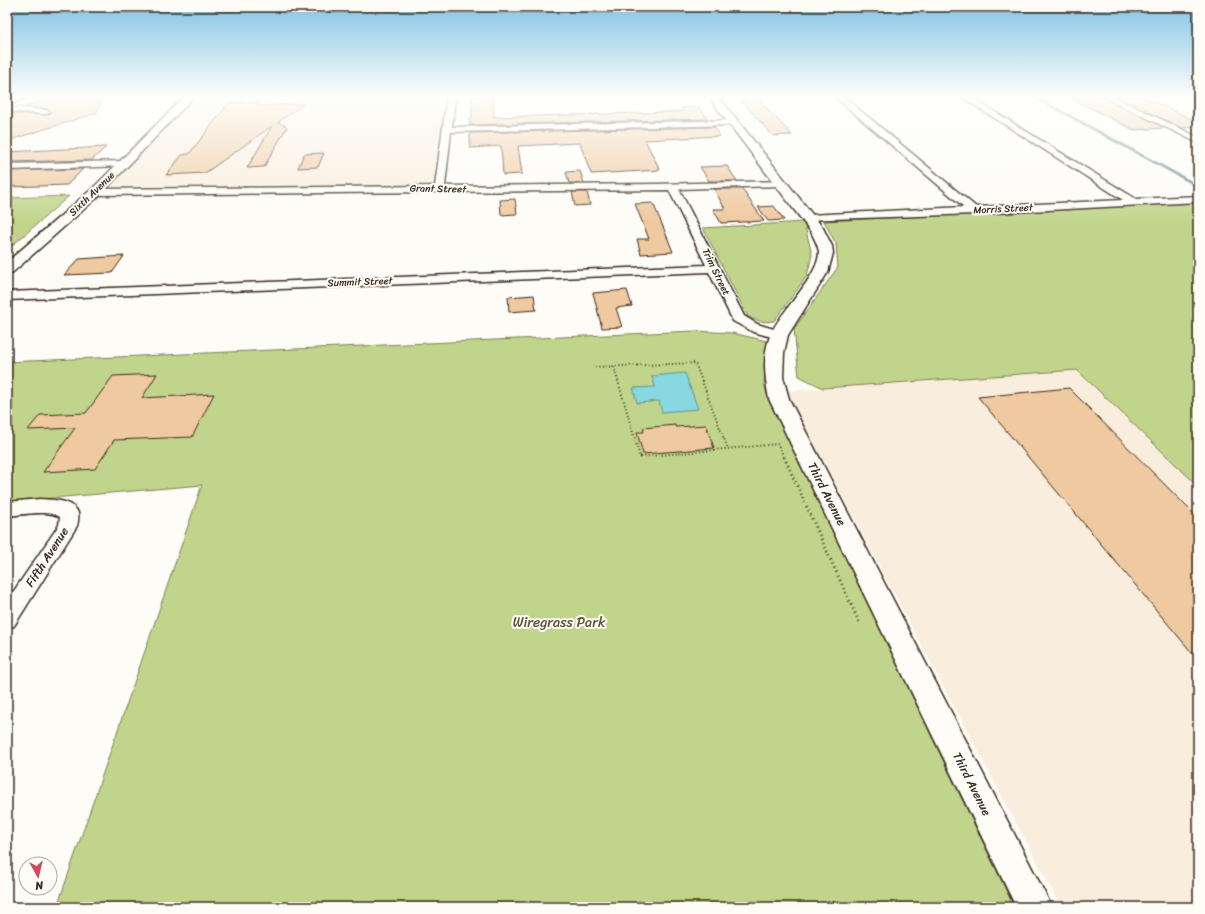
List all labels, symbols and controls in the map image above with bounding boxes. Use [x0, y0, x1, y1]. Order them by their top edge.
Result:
street label: Sixth Avenue [65, 167, 119, 221]
street label: Grant Street [410, 180, 467, 199]
street label: Morris Street [973, 198, 1034, 220]
street label: Trim Street [697, 245, 735, 299]
street label: Summit Street [327, 272, 394, 292]
street label: Third Avenue [801, 458, 853, 530]
street label: Fifth Avenue [19, 522, 75, 592]
park label: Wiregrass Park [513, 610, 606, 635]
street label: Third Avenue [946, 748, 998, 820]
north arrow [18, 856, 58, 896]
text: N [34, 875, 45, 895]

